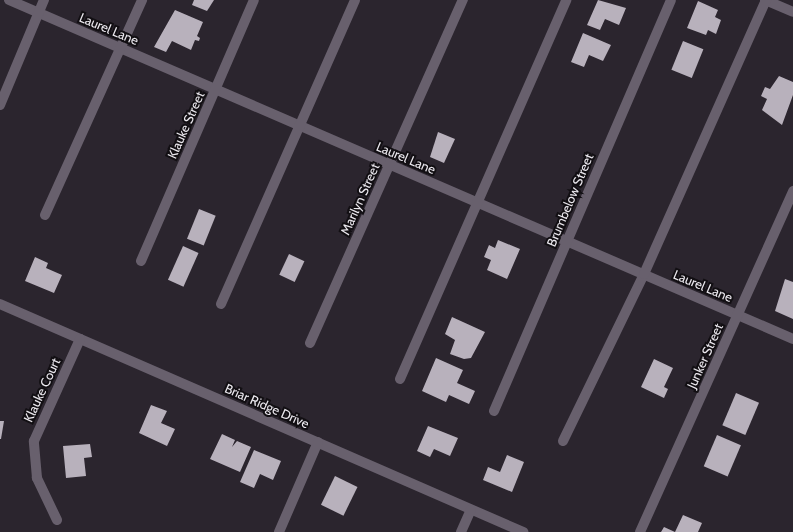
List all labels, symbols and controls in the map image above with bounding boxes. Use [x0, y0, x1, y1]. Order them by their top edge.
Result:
street label: Laurel Lane [77, 10, 141, 48]
street label: Klauke Street [164, 89, 208, 161]
street label: Laurel Lane [374, 139, 438, 177]
street label: Brumbelow Street [543, 151, 597, 249]
street label: Marilyn Street [337, 161, 383, 237]
street label: Laurel Lane [671, 267, 735, 305]
street label: Junker Street [684, 321, 726, 391]
street label: Klauke Court [20, 355, 64, 425]
street label: Briar Ridge Drive [222, 380, 312, 432]

